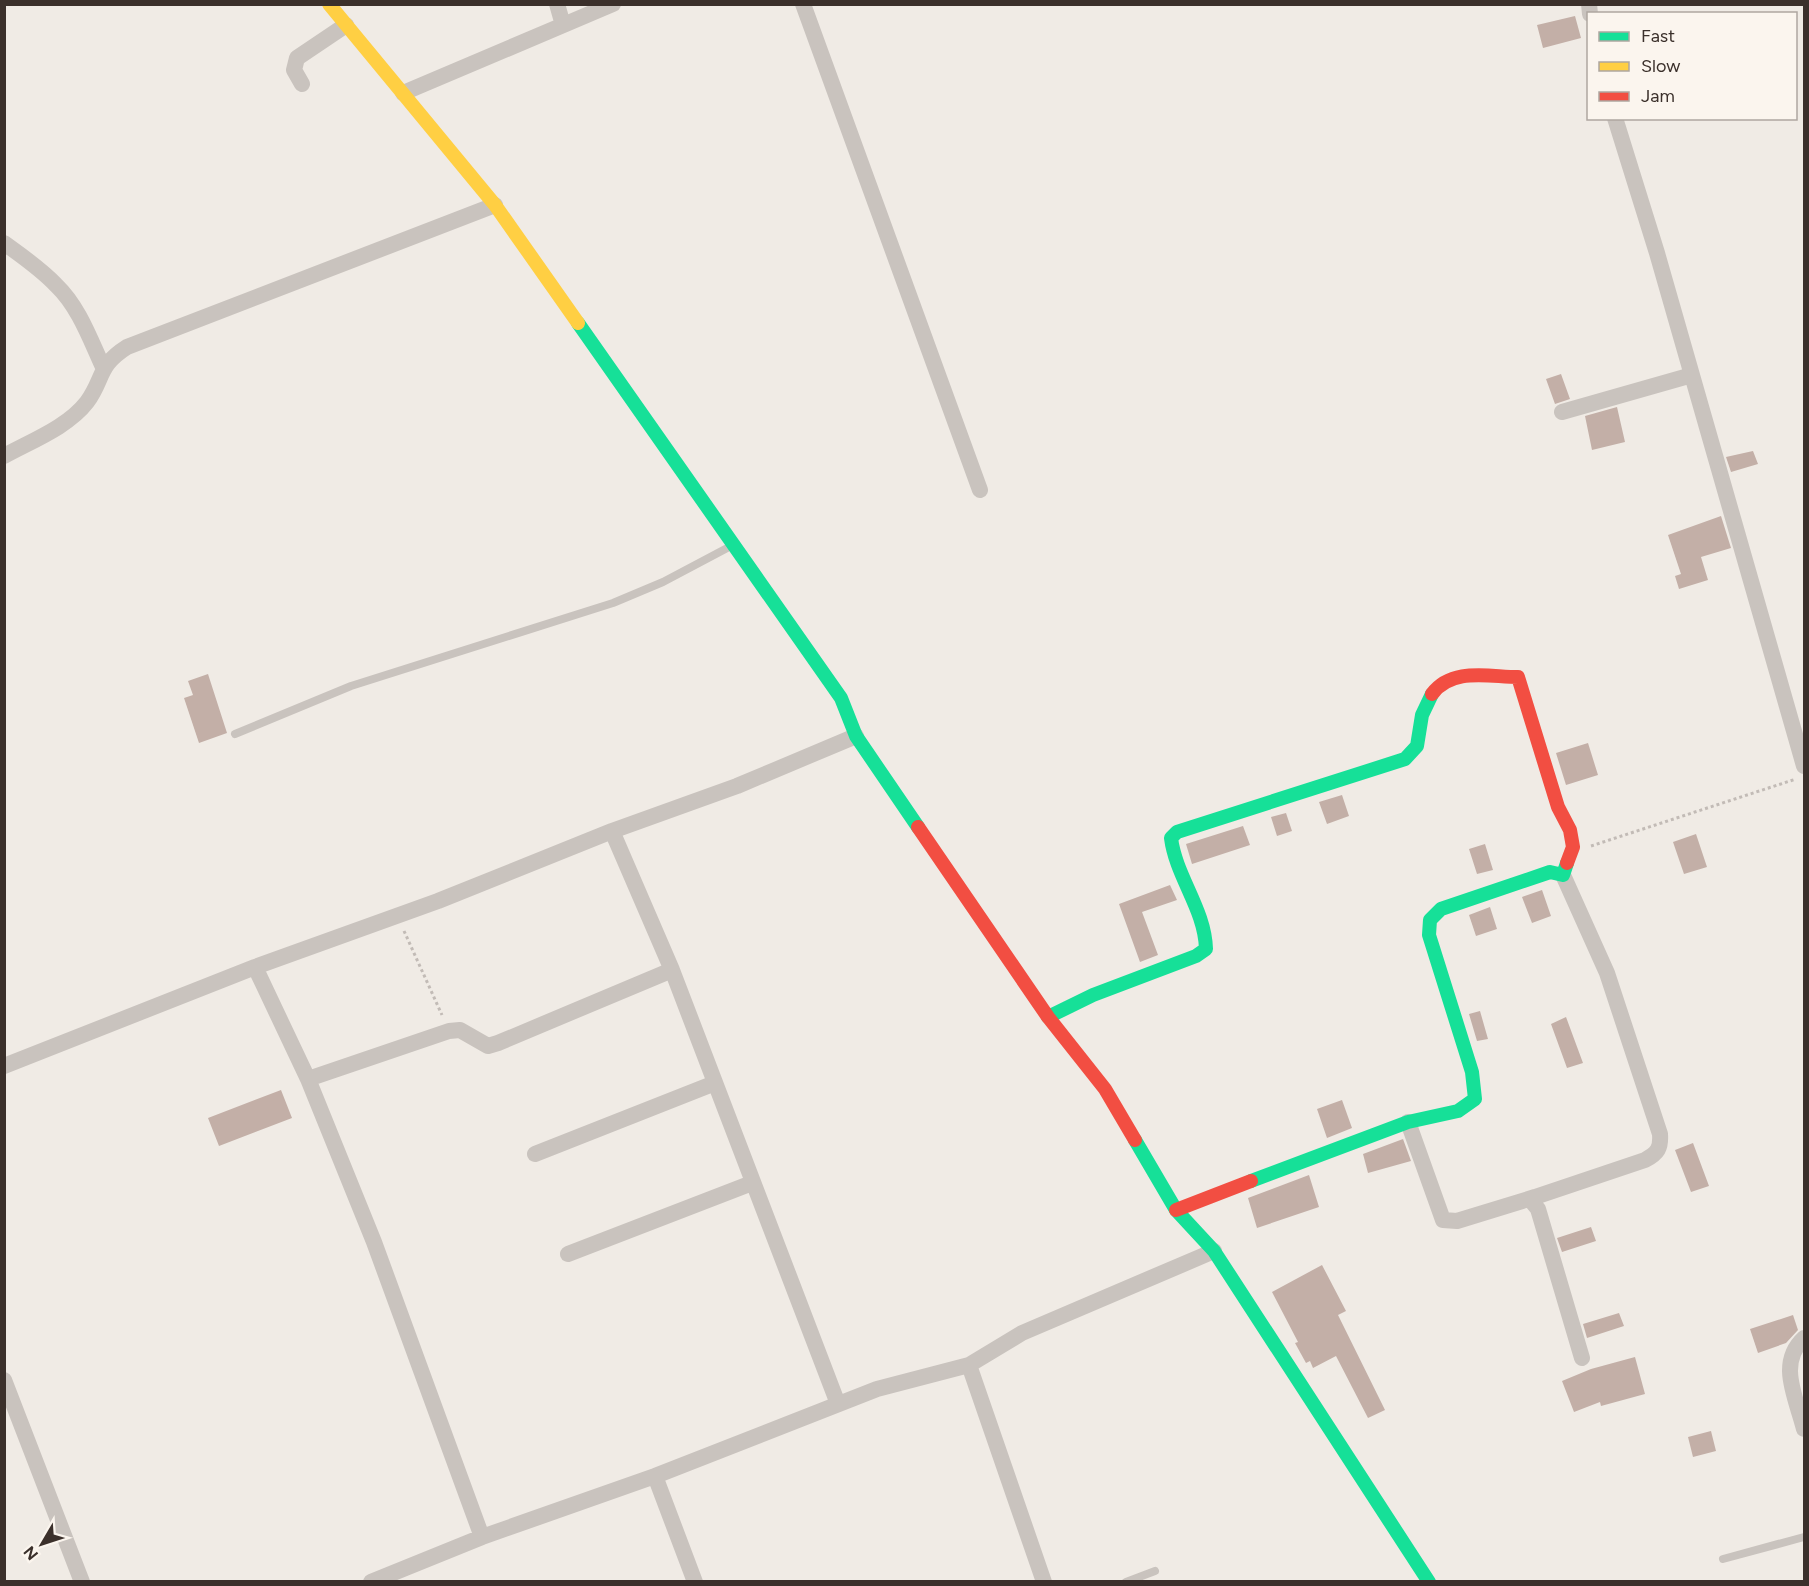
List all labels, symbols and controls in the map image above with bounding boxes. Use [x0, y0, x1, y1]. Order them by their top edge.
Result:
legend [1587, 12, 1797, 120]
text: Fast [1641, 25, 1675, 47]
text: Slow [1641, 55, 1680, 77]
text: Jam [1641, 85, 1675, 107]
north arrow [12, 1514, 72, 1574]
text: N [19, 1542, 42, 1564]

